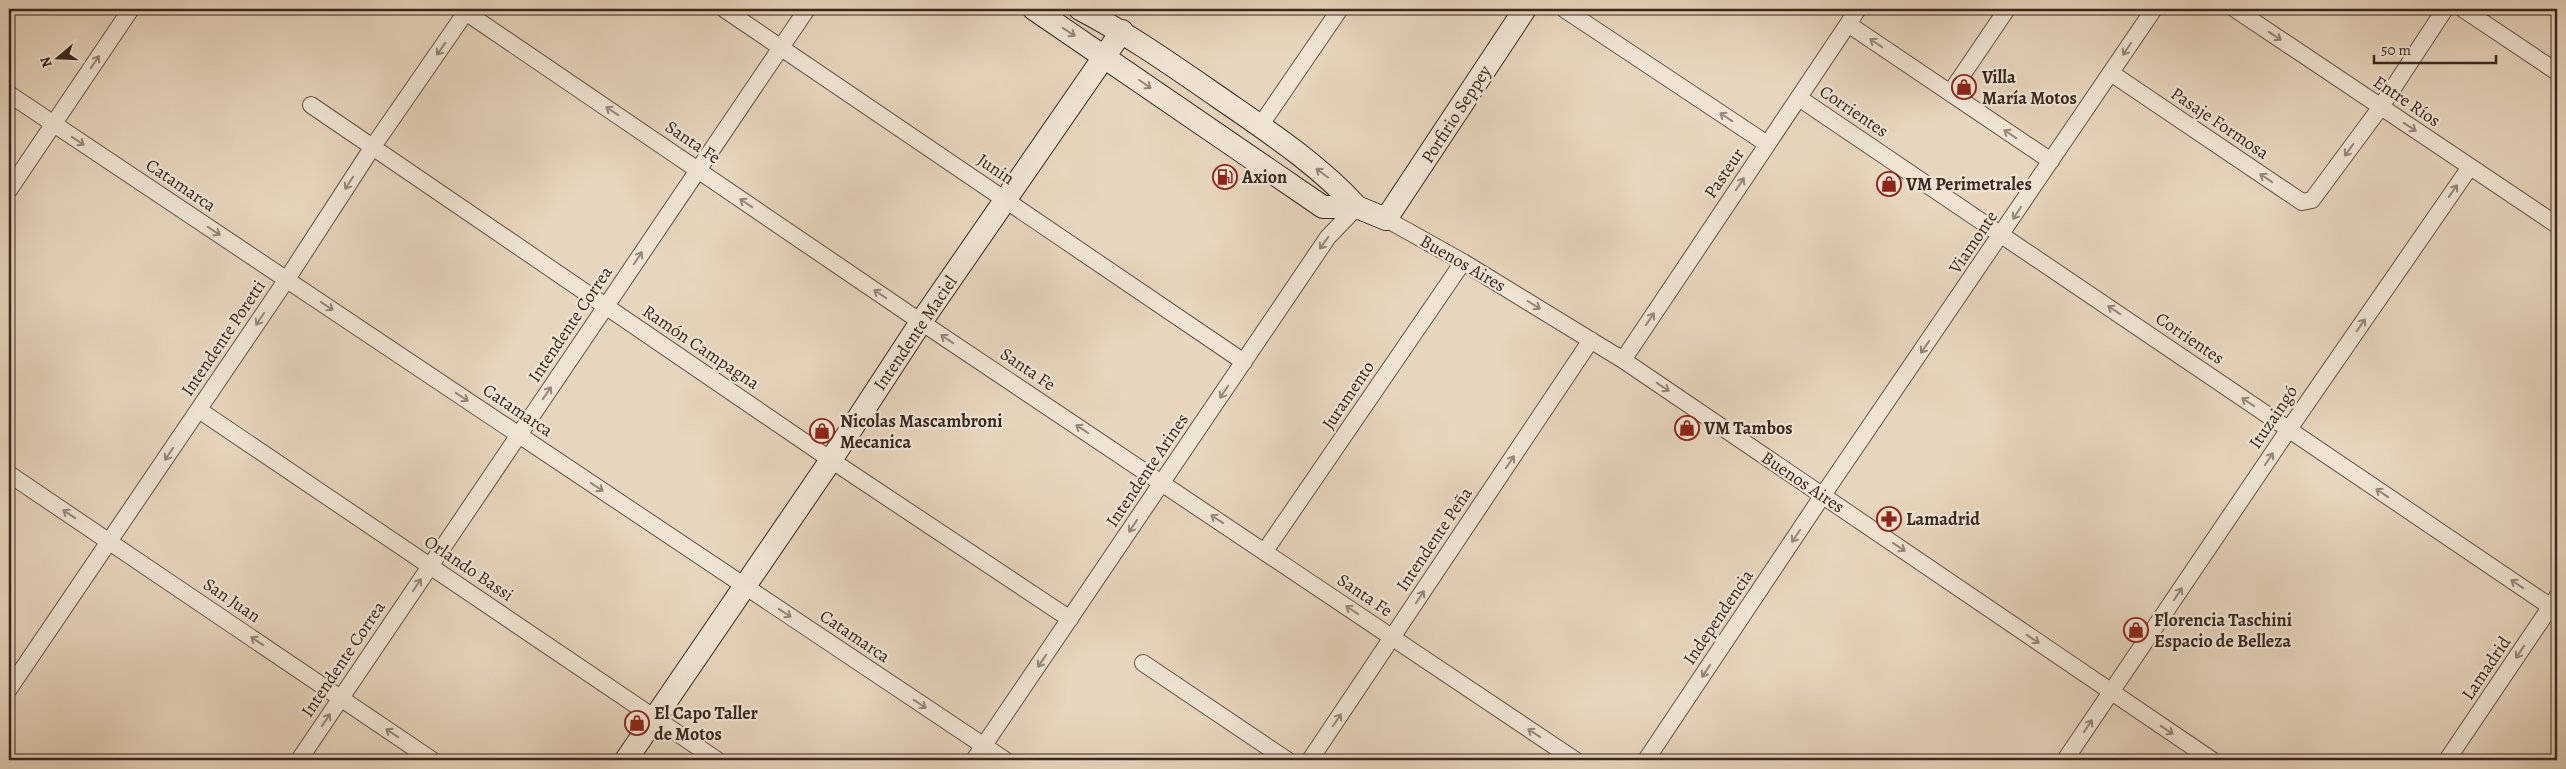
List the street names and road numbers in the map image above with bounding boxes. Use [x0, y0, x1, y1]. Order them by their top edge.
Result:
street label: Porfirio Seppey [1415, 60, 1497, 168]
street label: Entre Ríos [2369, 70, 2445, 132]
street label: Corrientes [1815, 79, 1893, 143]
street label: Pasaje Formosa [2166, 81, 2274, 165]
street label: Santa Fe [661, 115, 725, 169]
street label: Pasteur [1698, 143, 1750, 203]
street label: Junin [973, 148, 1019, 190]
street label: Catamarca [141, 153, 221, 218]
street label: Viamonte [1942, 206, 2003, 279]
street label: Buenos Aires [1416, 229, 1510, 297]
street label: Intendente Correa [522, 261, 618, 387]
street label: Intendente Maciel [868, 270, 963, 395]
street label: Intendente Poretti [175, 275, 271, 401]
street label: Ramón Campagna [638, 299, 765, 395]
street label: Corrientes [2151, 306, 2229, 370]
street label: Santa Fe [996, 342, 1060, 396]
street label: Juramento [1316, 356, 1380, 434]
street label: Catamarca [478, 378, 558, 443]
street label: Ituzaingó [2243, 381, 2303, 453]
street label: Intendente Arines [1100, 408, 1194, 532]
street label: Buenos Aires [1757, 445, 1849, 519]
street label: Intendente Peña [1390, 482, 1478, 596]
street label: Orlando Bassi [420, 529, 518, 607]
street label: Independencia [1677, 564, 1759, 669]
street label: Santa Fe [1333, 568, 1397, 622]
street label: San Juan [199, 572, 265, 628]
street label: Intendente Correa [295, 596, 391, 722]
street label: Catamarca [815, 604, 895, 669]
street label: Lamadrid [2456, 631, 2516, 705]

